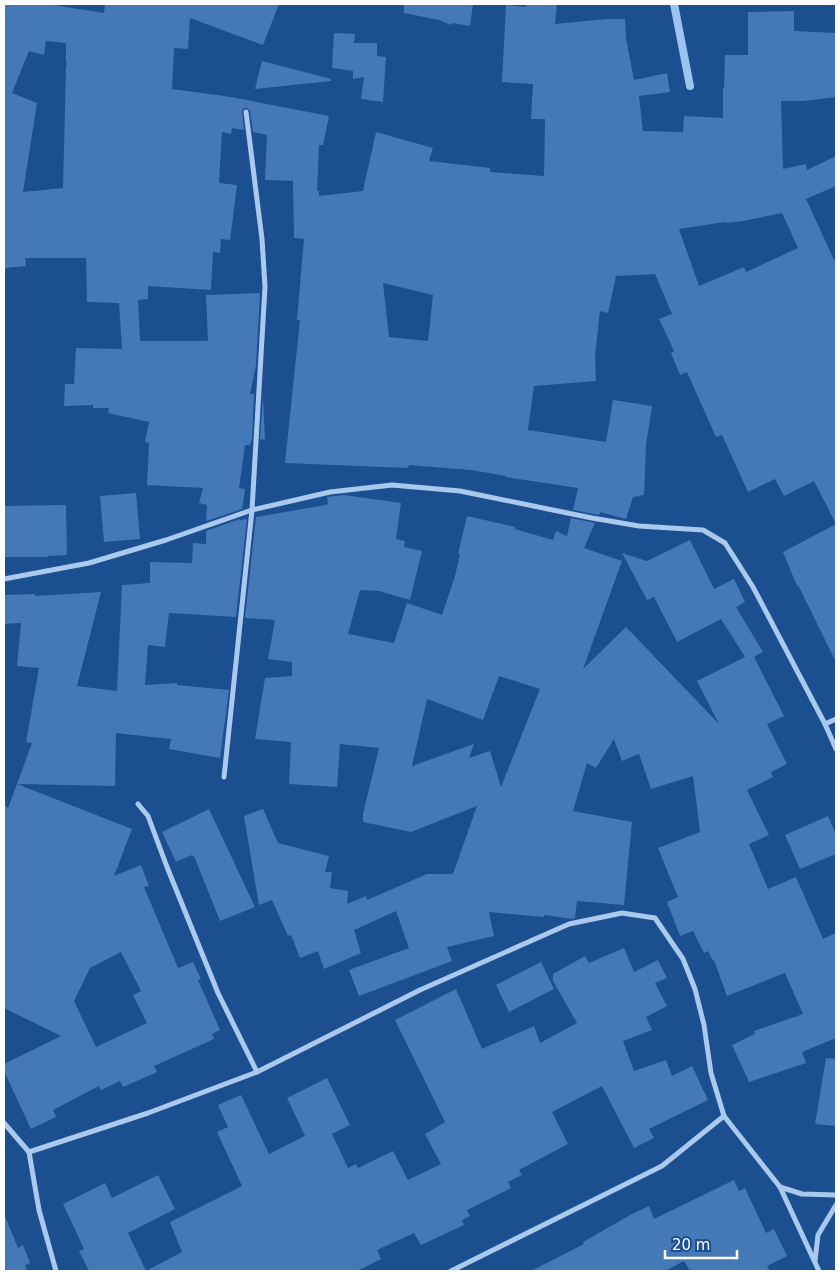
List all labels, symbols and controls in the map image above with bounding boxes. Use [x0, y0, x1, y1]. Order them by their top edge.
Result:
scale bar [665, 1228, 738, 1260]
text: 20 m [672, 1236, 710, 1254]

